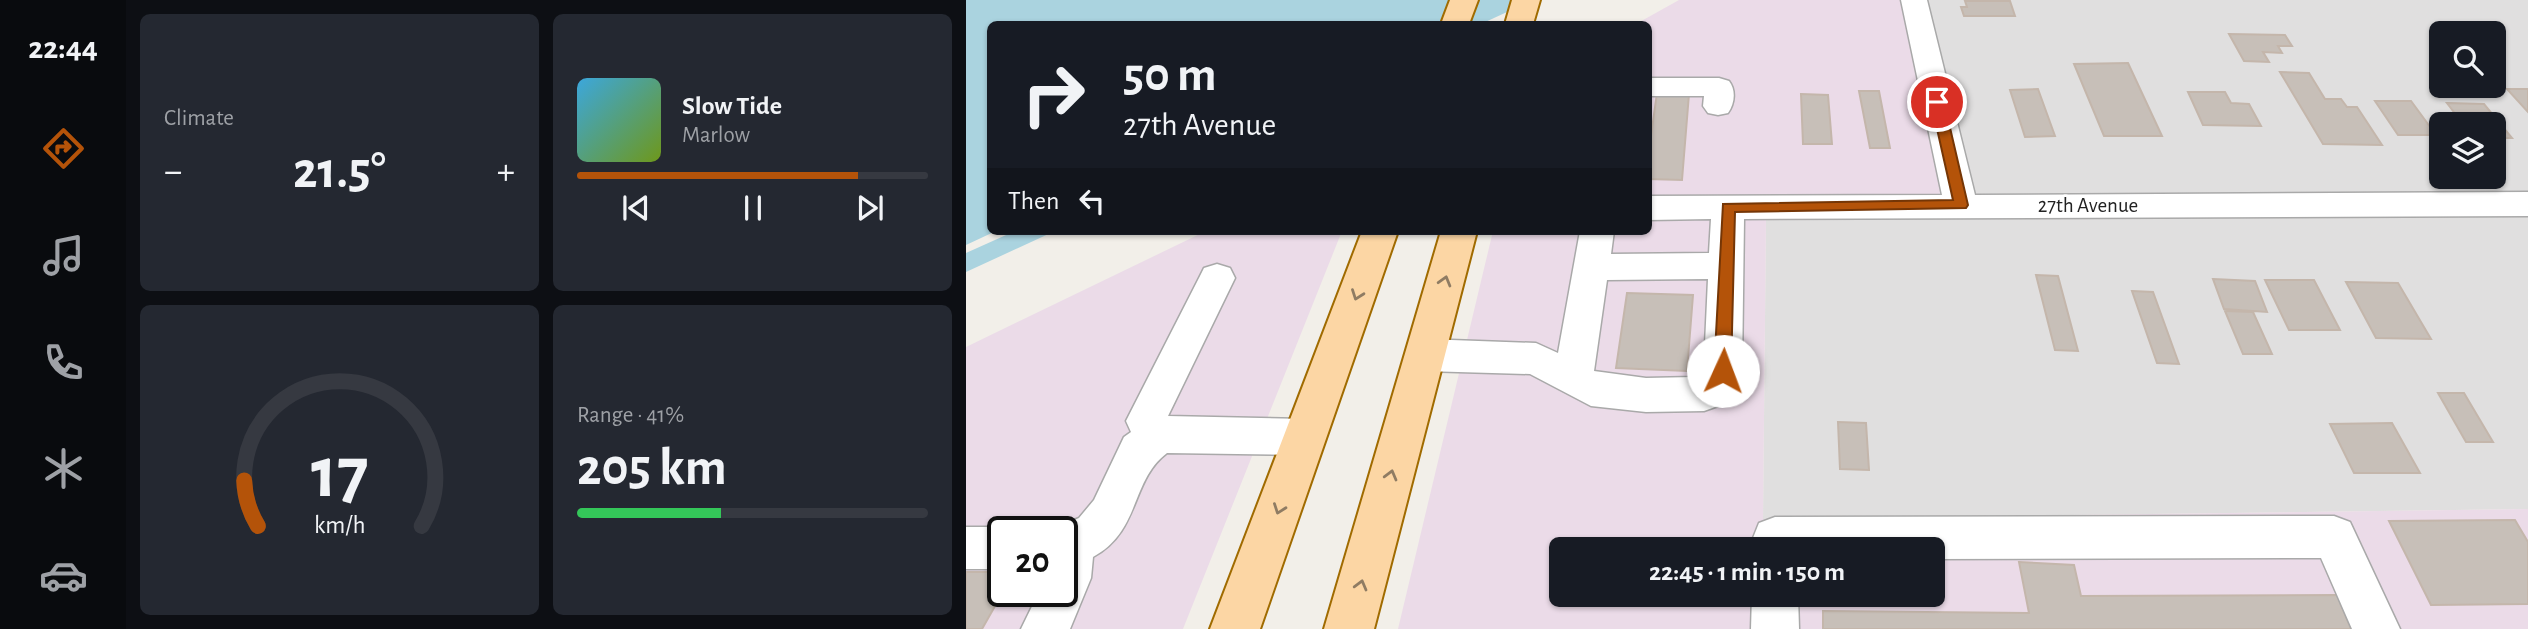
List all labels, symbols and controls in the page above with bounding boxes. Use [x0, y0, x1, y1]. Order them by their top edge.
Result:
map controls [2429, 21, 2506, 189]
button: search [2429, 21, 2506, 98]
text: 22:44 [28, 32, 98, 64]
icon: right [1008, 49, 1099, 140]
text: 50 m [1123, 51, 1217, 100]
pin [1907, 72, 1967, 132]
icon: arrive [1918, 83, 1956, 121]
text: Slow Tide [682, 93, 782, 119]
text: Climate [164, 107, 234, 130]
text: 27th Avenue [1123, 109, 1276, 141]
button: layers [2429, 112, 2506, 189]
icon: directions [39, 124, 88, 173]
text: Marlow [682, 124, 750, 147]
text: 21.5° [293, 145, 386, 197]
text: − [164, 153, 182, 191]
text: + [497, 153, 515, 191]
icon: left [1073, 182, 1111, 220]
text: Then [1008, 188, 1059, 214]
icon: previous [617, 189, 655, 227]
icon: pause [734, 189, 772, 227]
icon: next [851, 189, 889, 227]
street label: 27th Avenue [2038, 195, 2138, 216]
icon: music [39, 231, 88, 280]
one-way arrow [1437, 275, 1451, 287]
one-way arrow [1351, 289, 1365, 301]
position arrow [1686, 334, 1760, 408]
icon: phone [39, 338, 88, 387]
text: Range · 41% [577, 404, 684, 427]
text: 17 [311, 438, 368, 511]
text: 205 km [577, 442, 727, 494]
icon: climate [39, 444, 88, 493]
one-way arrow [1383, 469, 1397, 481]
one-way arrow [1273, 502, 1287, 514]
text: km/h [314, 513, 365, 538]
speed limit sign: 20 [987, 516, 1078, 607]
icon: car [39, 551, 88, 600]
text: 22:45 · 1 min · 150 m [1649, 559, 1845, 585]
one-way arrow [1352, 579, 1367, 591]

